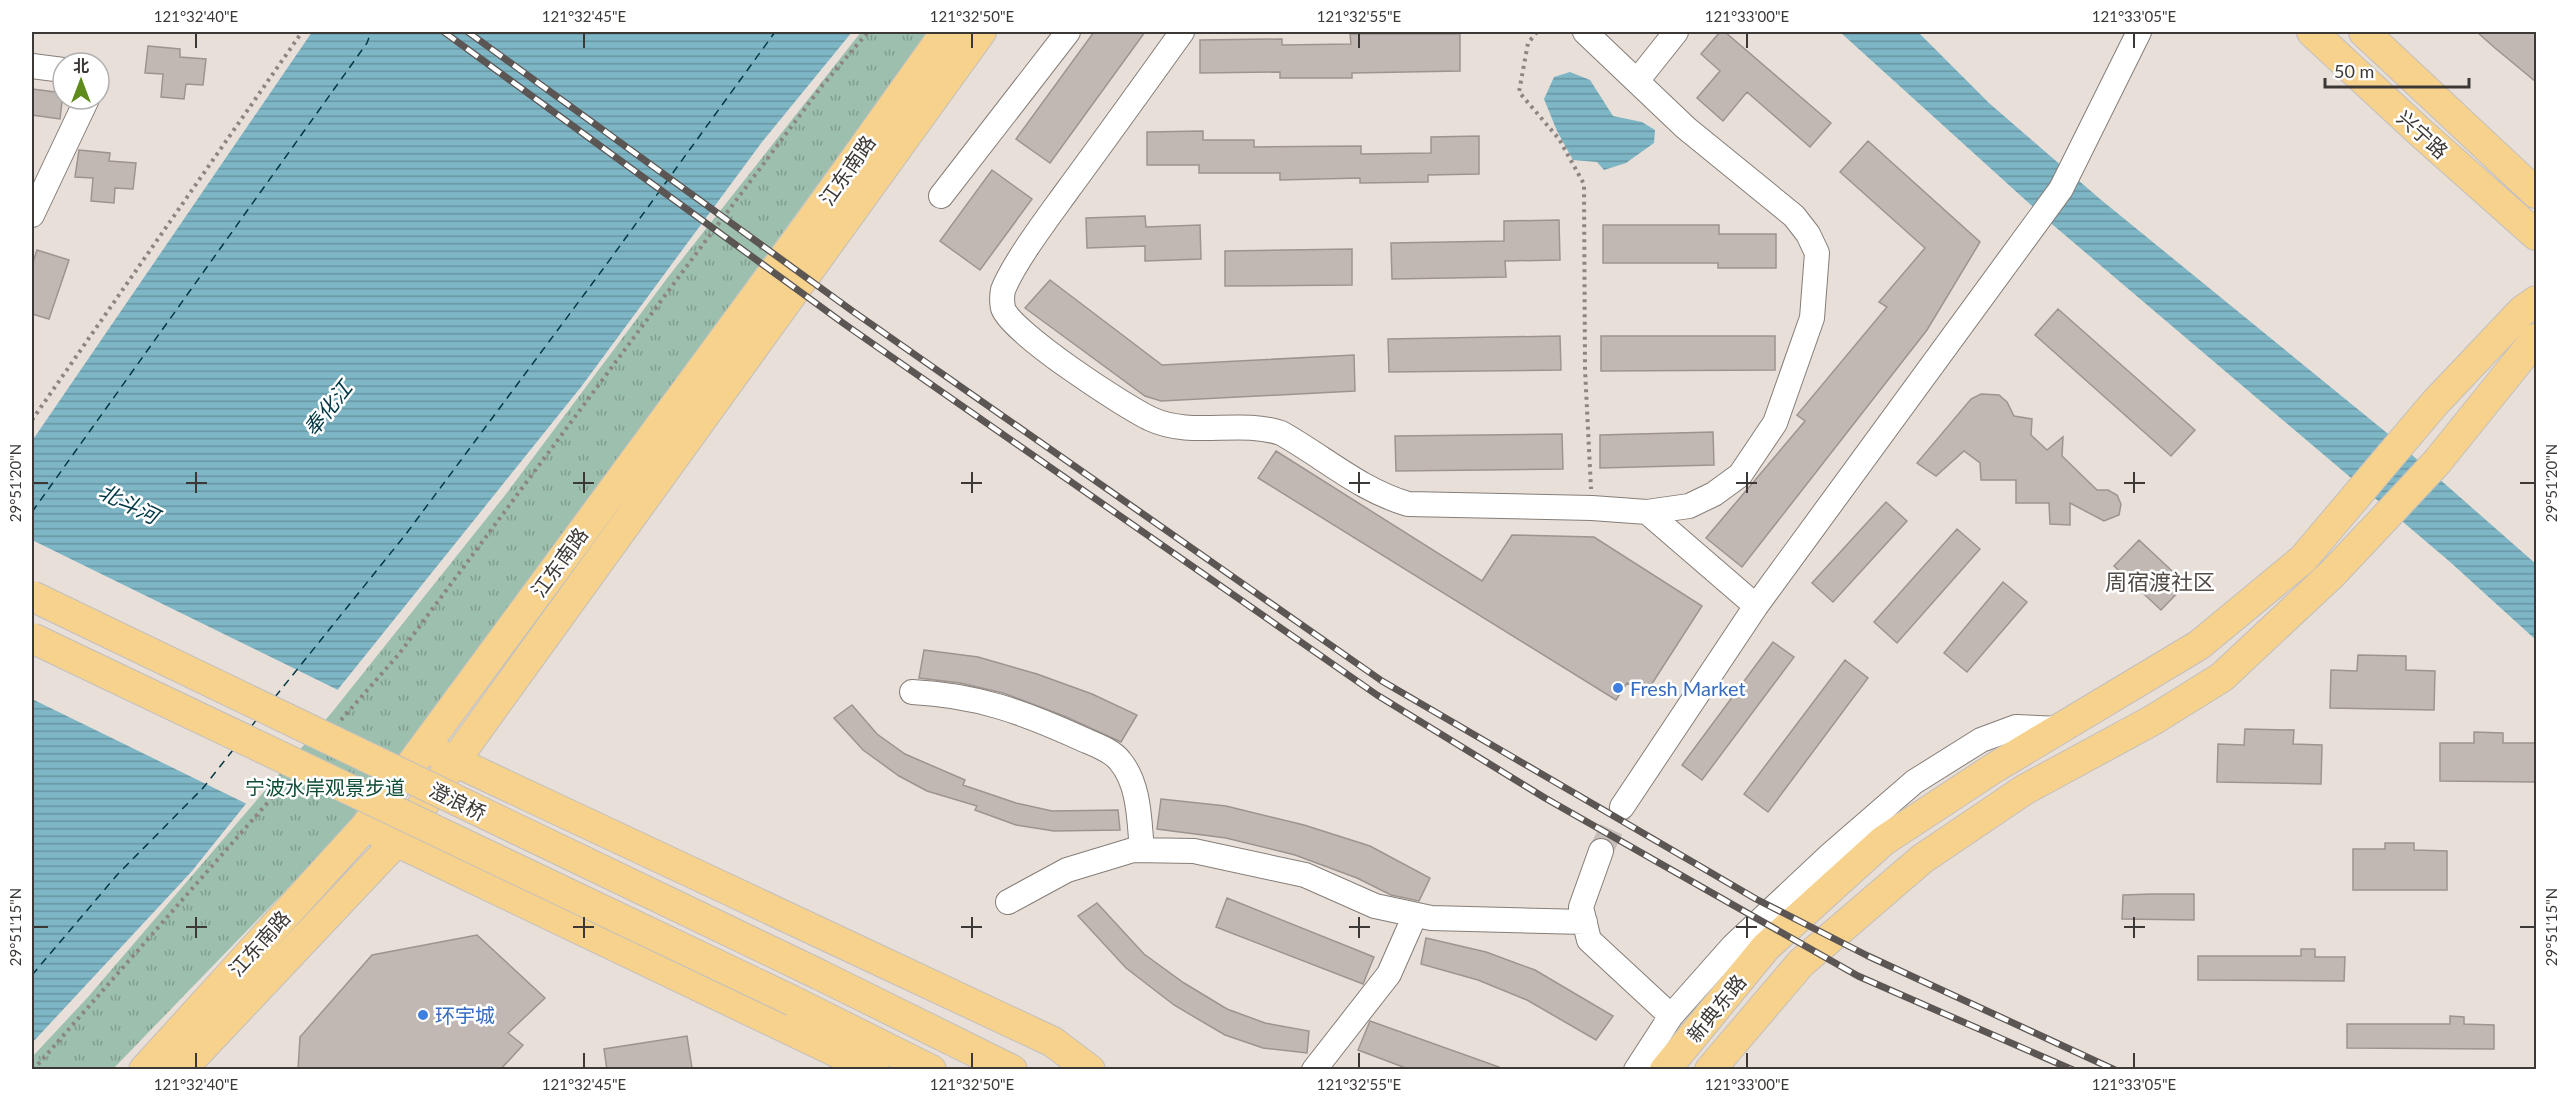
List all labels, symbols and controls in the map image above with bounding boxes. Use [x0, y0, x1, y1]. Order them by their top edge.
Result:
text: 121°32'40"E [154, 7, 238, 25]
text: 121°32'45"E [542, 7, 626, 25]
text: 121°32'50"E [930, 7, 1014, 25]
text: 121°32'55"E [1317, 7, 1401, 25]
text: 121°33'00"E [1705, 7, 1789, 25]
text: 121°33'05"E [2092, 7, 2176, 25]
north arrow [51, 51, 111, 111]
scale bar [2325, 51, 2469, 89]
text: 北 [73, 56, 89, 75]
text: 50 m [2334, 60, 2374, 82]
street label: 兴宁路 [2393, 105, 2453, 163]
street label: 江东南路 [814, 130, 880, 210]
water label: 奉化江 [298, 374, 357, 441]
text: 29°51'20"N [6, 444, 24, 522]
text: 29°51'20"N [2542, 444, 2560, 522]
water label: 北斗河 [95, 478, 166, 530]
street label: 江东南路 [526, 523, 592, 601]
district label: 周宿渡社区 [2105, 568, 2215, 595]
place label: Fresh Market [1630, 676, 1746, 700]
marker: Fresh Market [1611, 681, 1625, 695]
park label: 宁波水岸观景步道 [245, 775, 405, 799]
street label: 澄浪桥 [426, 777, 490, 825]
text: 29°51'15"N [6, 888, 24, 966]
text: 29°51'15"N [2542, 888, 2560, 966]
street label: 江东南路 [223, 905, 295, 981]
street label: 新典东路 [1682, 969, 1750, 1047]
place label: 环宇城 [435, 1003, 495, 1027]
marker: 环宇城 [416, 1008, 430, 1022]
text: 121°32'40"E [154, 1075, 238, 1093]
text: 121°32'45"E [542, 1075, 626, 1093]
text: 121°32'50"E [930, 1075, 1014, 1093]
text: 121°32'55"E [1317, 1075, 1401, 1093]
text: 121°33'00"E [1705, 1075, 1789, 1093]
text: 121°33'05"E [2092, 1075, 2176, 1093]

